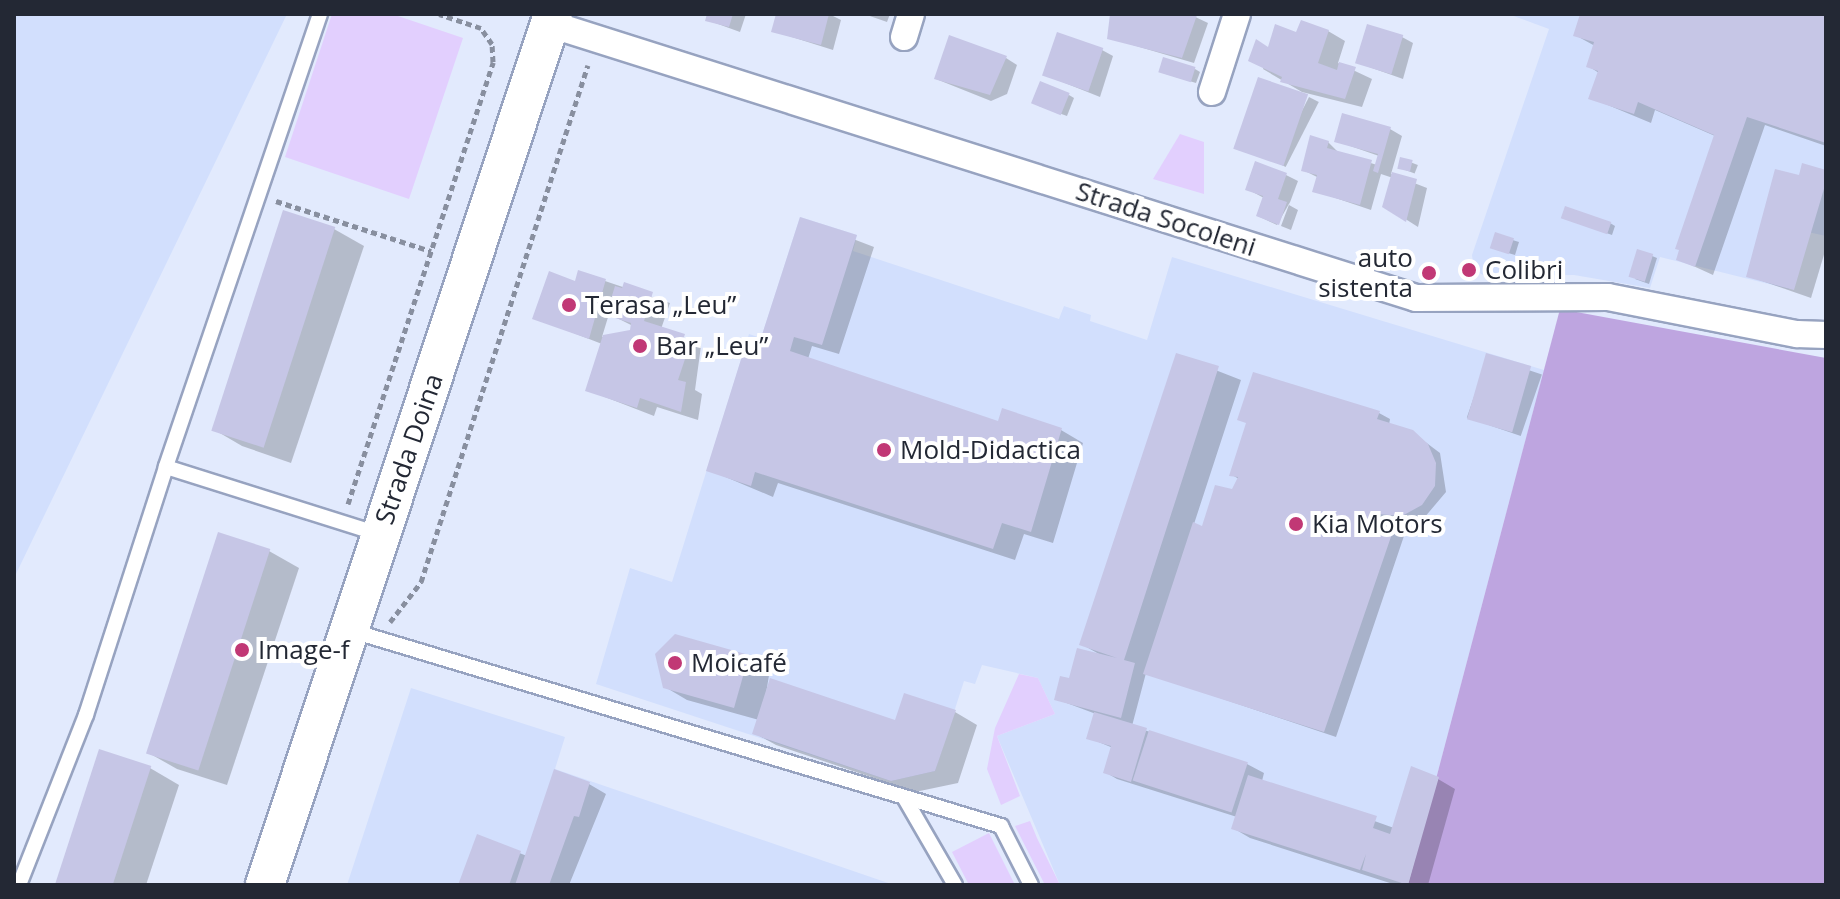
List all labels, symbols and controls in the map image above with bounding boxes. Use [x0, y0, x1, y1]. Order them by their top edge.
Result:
street label: Strada Socoleni [1072, 175, 1260, 263]
place label: auto sistenta [1318, 242, 1413, 304]
place label: Colibri [1485, 254, 1563, 286]
marker: Colibri [1460, 261, 1478, 279]
marker: auto sistenta [1420, 264, 1438, 282]
place label: Terasa „Leu” [585, 289, 736, 321]
marker: Terasa „Leu” [560, 296, 578, 314]
place label: Bar „Leu” [656, 330, 768, 362]
marker: Bar „Leu” [631, 337, 649, 355]
street label: Strada Doina [369, 370, 449, 528]
place label: Mold-Didactica [900, 434, 1081, 466]
marker: Mold-Didactica [875, 441, 893, 459]
place label: Kia Motors [1312, 508, 1443, 540]
marker: Kia Motors [1287, 515, 1305, 533]
place label: Image-f [258, 634, 350, 666]
marker: Image-f [233, 641, 251, 659]
place label: Moicafé [691, 647, 787, 679]
marker: Moicafé [666, 654, 684, 672]

